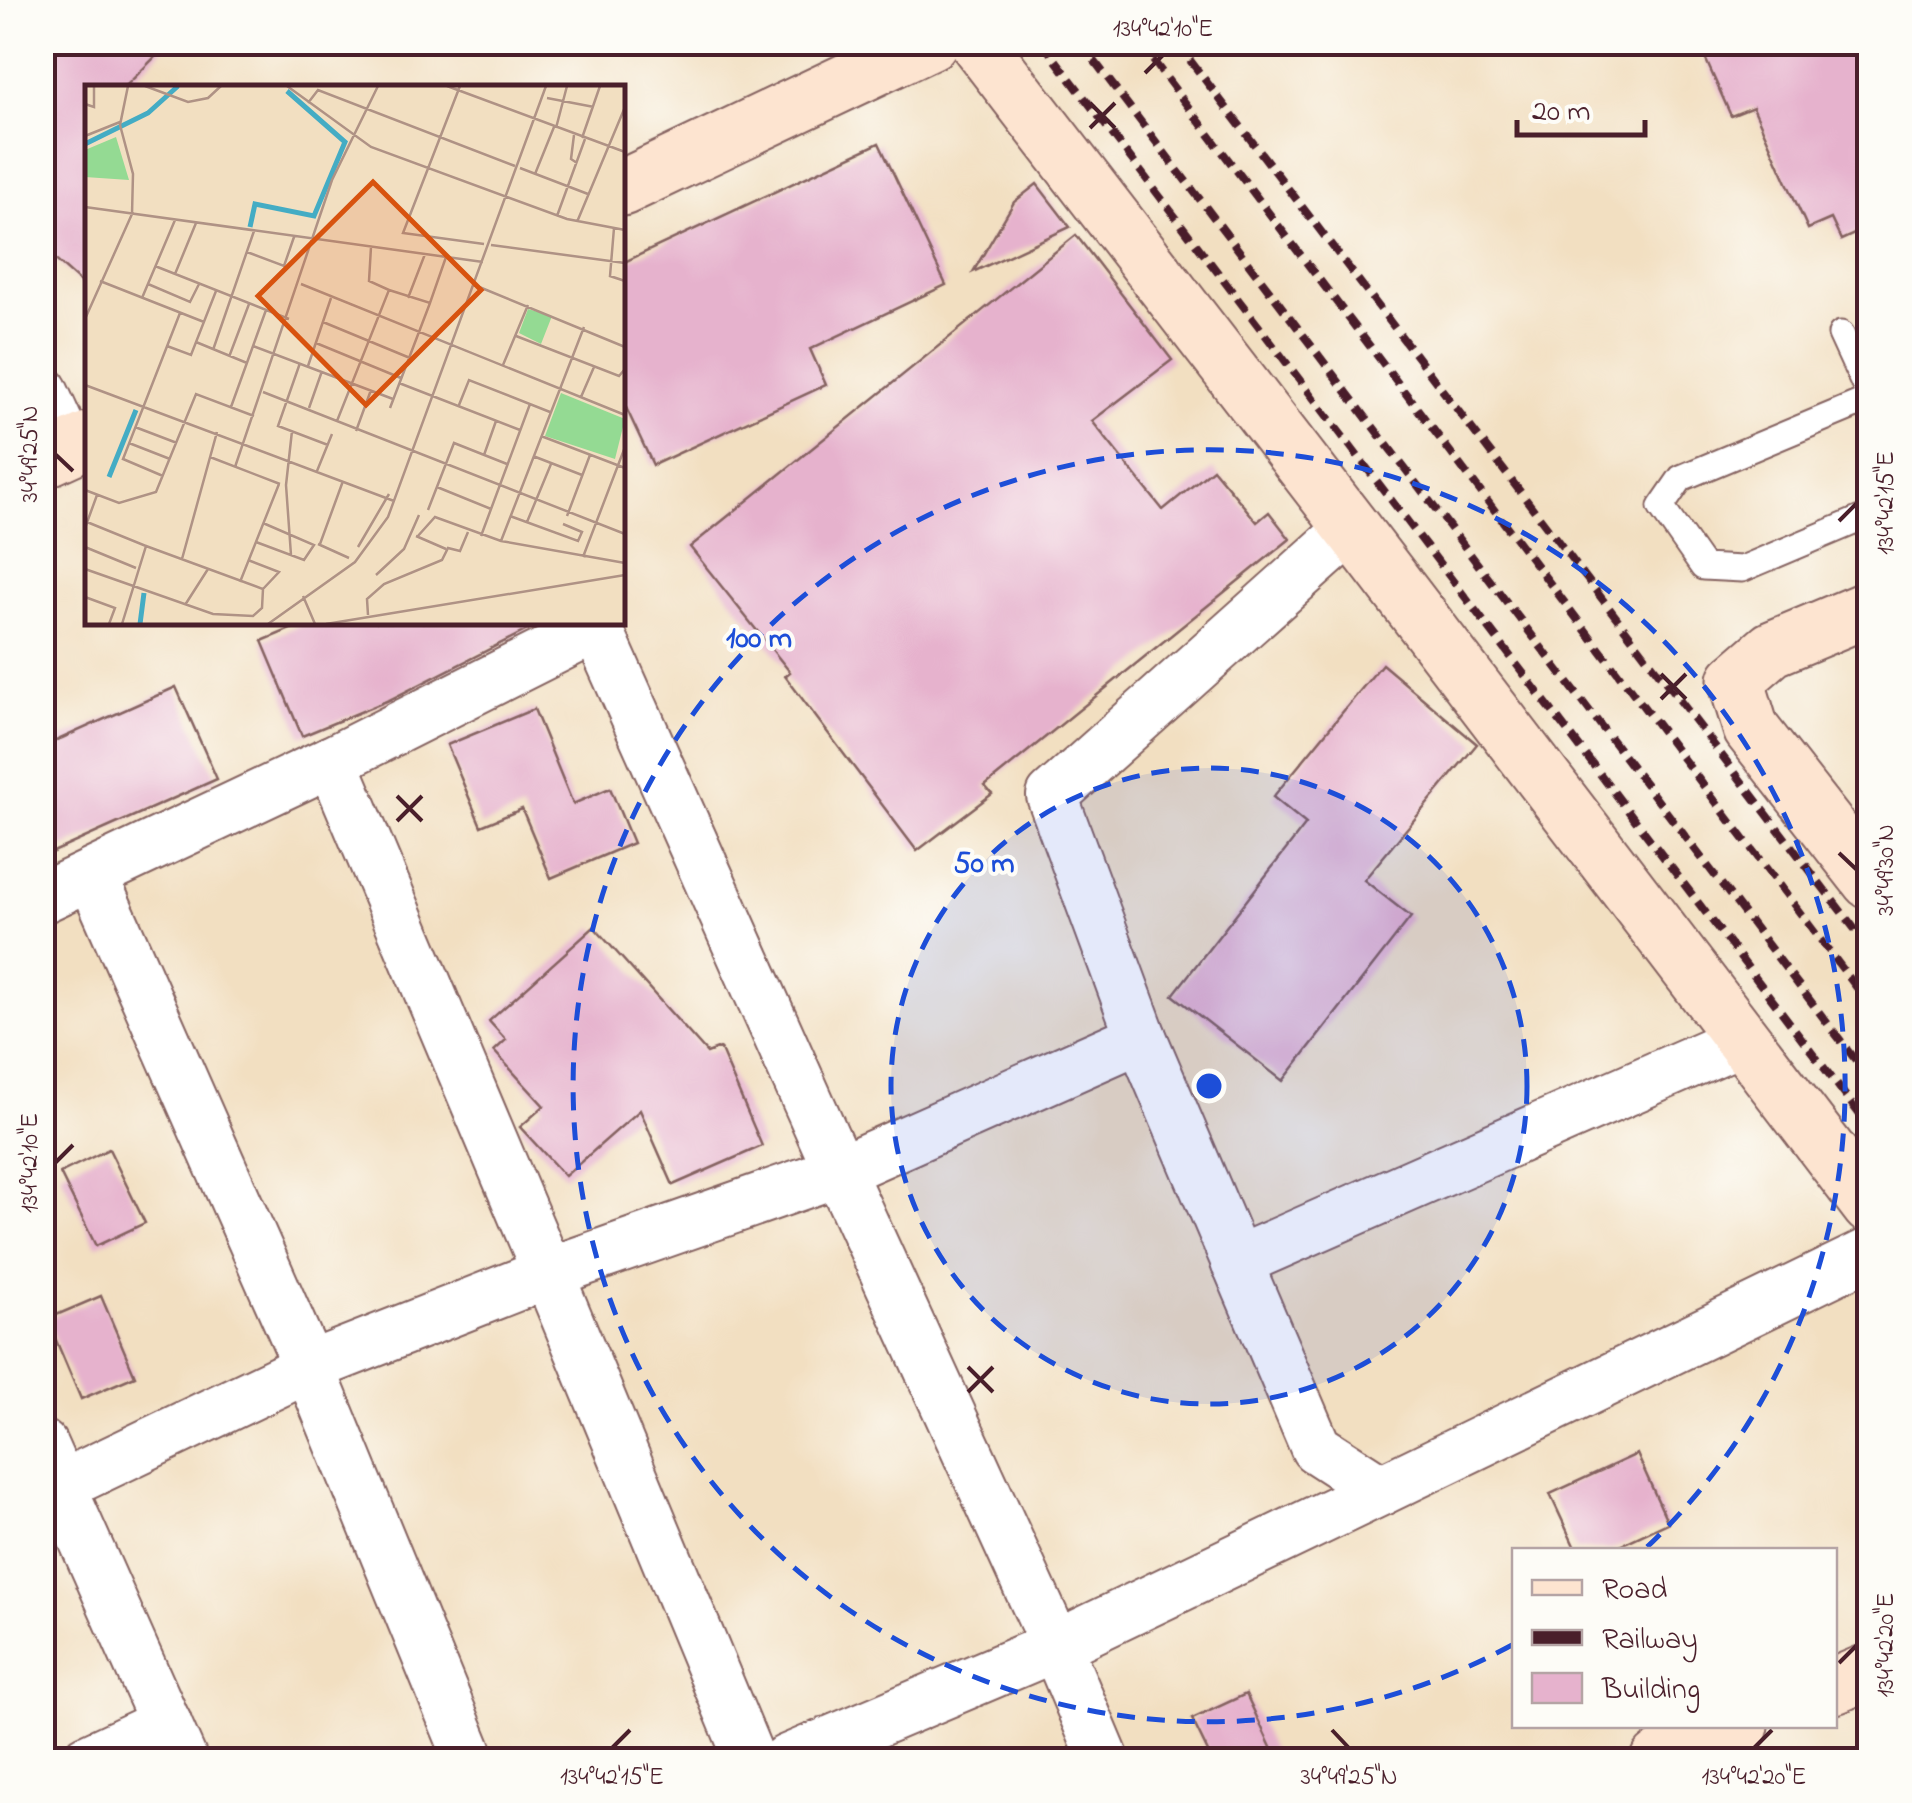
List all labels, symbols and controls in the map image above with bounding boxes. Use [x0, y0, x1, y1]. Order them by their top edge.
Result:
text: 134°42'10"E [1113, 12, 1213, 48]
scale bar [1517, 75, 1644, 137]
inset map [85, 85, 625, 625]
text: 20 m [1532, 91, 1591, 135]
text: 34°49'25"N [13, 405, 49, 503]
text: 134°42'15"E [1869, 451, 1905, 555]
text: 100 m [726, 618, 792, 662]
text: 34°49'30"N [1869, 824, 1905, 916]
text: 50 m [954, 843, 1014, 887]
centre of rings [1191, 1068, 1227, 1104]
text: 134°42'10"E [13, 1113, 49, 1213]
legend [1512, 1548, 1837, 1728]
text: Road [1602, 1569, 1667, 1613]
text: 134°42'20"E [1869, 1593, 1905, 1697]
text: Railway [1602, 1619, 1698, 1663]
text: Building [1601, 1669, 1700, 1713]
text: 134°42'15"E [560, 1760, 664, 1796]
text: 34°49'25"N [1300, 1760, 1398, 1796]
text: 134°42'20"E [1702, 1760, 1806, 1796]

